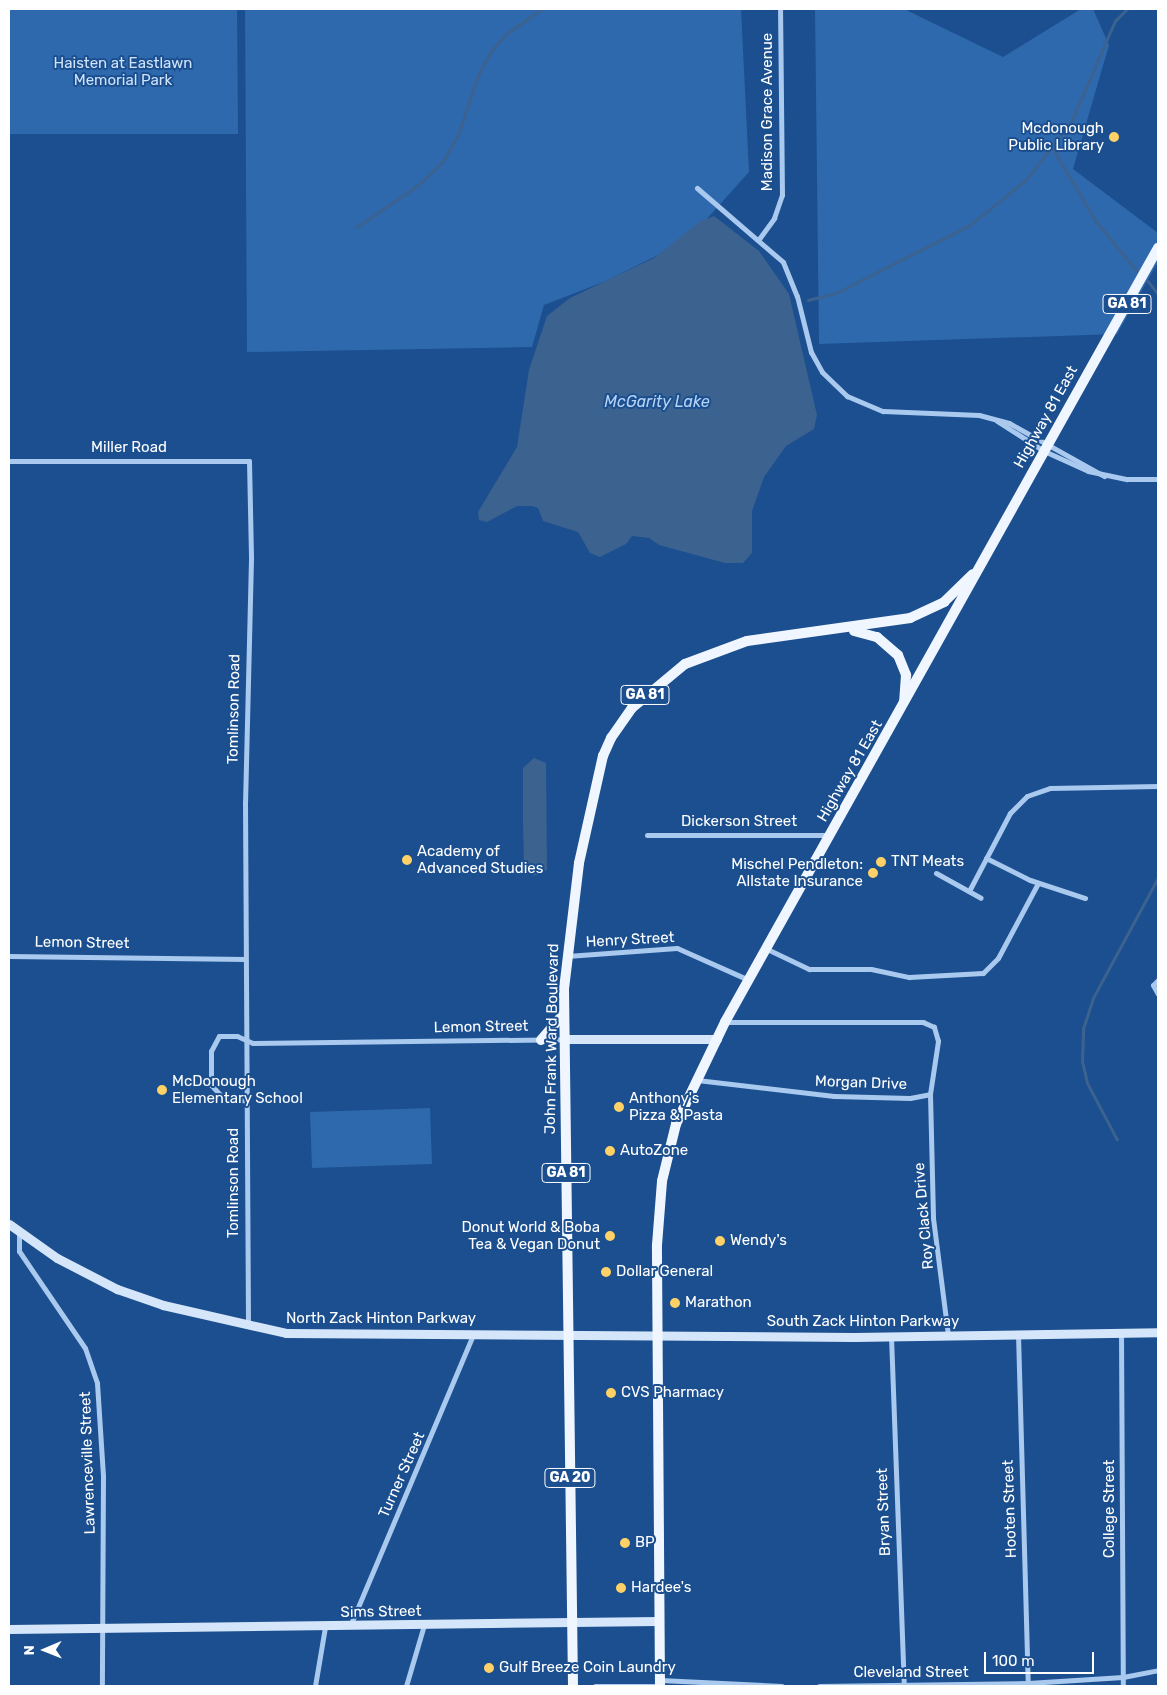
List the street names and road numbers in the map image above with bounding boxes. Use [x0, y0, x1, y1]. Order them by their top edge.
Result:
street label: Madison Grace Avenue [759, 33, 777, 191]
road number: GA 81 [1102, 292, 1152, 316]
street label: Highway 81 East [1010, 362, 1082, 472]
street label: Miller Road [91, 439, 167, 457]
street label: Tomlinson Road [224, 654, 244, 764]
road number: GA 81 [620, 684, 670, 706]
street label: Highway 81 East [814, 717, 886, 825]
street label: Dickerson Street [681, 813, 797, 831]
street label: Henry Street [585, 929, 675, 951]
street label: Lemon Street [34, 933, 130, 953]
street label: John Frank Ward Boulevard [541, 943, 563, 1135]
street label: Lemon Street [433, 1017, 529, 1037]
street label: Morgan Drive [815, 1072, 907, 1094]
street label: Tomlinson Road [225, 1128, 243, 1238]
road number: GA 81 [541, 1162, 591, 1184]
street label: Roy Clack Drive [910, 1162, 938, 1270]
street label: North Zack Hinton Parkway [286, 1310, 476, 1328]
street label: South Zack Hinton Parkway [767, 1313, 959, 1331]
street label: Lawrenceville Street [77, 1391, 99, 1535]
street label: Turner Street [375, 1429, 429, 1521]
street label: Hooten Street [999, 1460, 1021, 1558]
street label: College Street [1101, 1460, 1119, 1558]
road number: GA 20 [544, 1466, 596, 1490]
street label: Bryan Street [873, 1468, 895, 1556]
street label: Sims Street [340, 1602, 422, 1622]
street label: Cleveland Street [853, 1664, 969, 1682]

